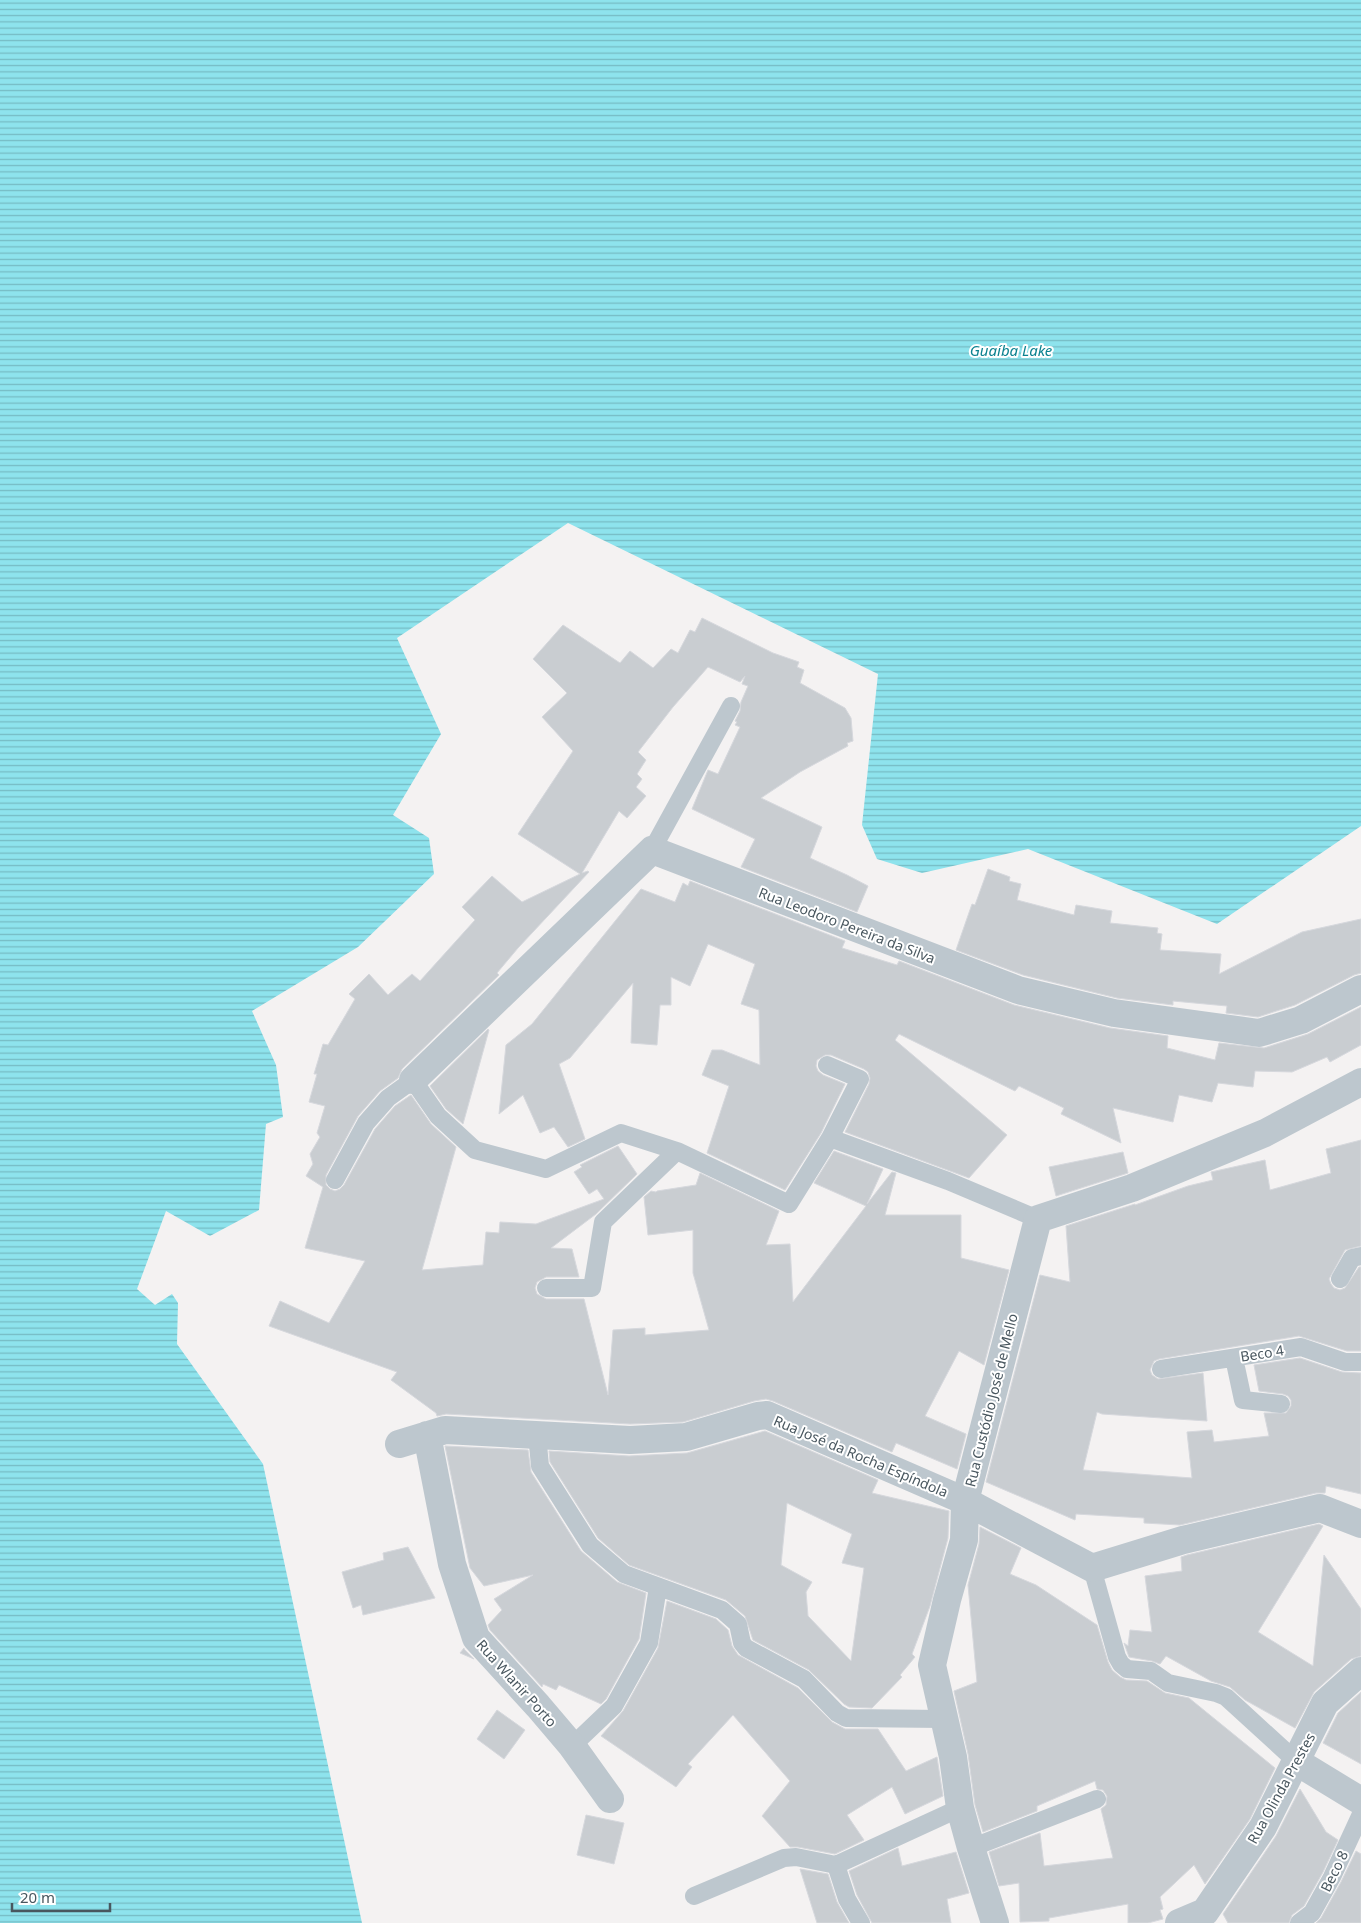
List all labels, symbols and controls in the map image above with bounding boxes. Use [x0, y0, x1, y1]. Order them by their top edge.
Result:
water label: Guaíba Lake [970, 340, 1053, 360]
street label: Rua Leodoro Pereira da Silva [756, 883, 938, 967]
street label: Rua Custódio José de Mello [960, 1311, 1022, 1489]
street label: Beco 4 [1239, 1340, 1285, 1366]
street label: Rua José da Rocha Espíndola [771, 1411, 951, 1501]
street label: Rua Wlanir Porto [473, 1635, 561, 1731]
street label: Rua Olinda Prestes [1243, 1729, 1320, 1847]
street label: Beco 8 [1316, 1847, 1352, 1895]
scale bar [12, 1880, 110, 1912]
text: 20 m [20, 1887, 55, 1907]

